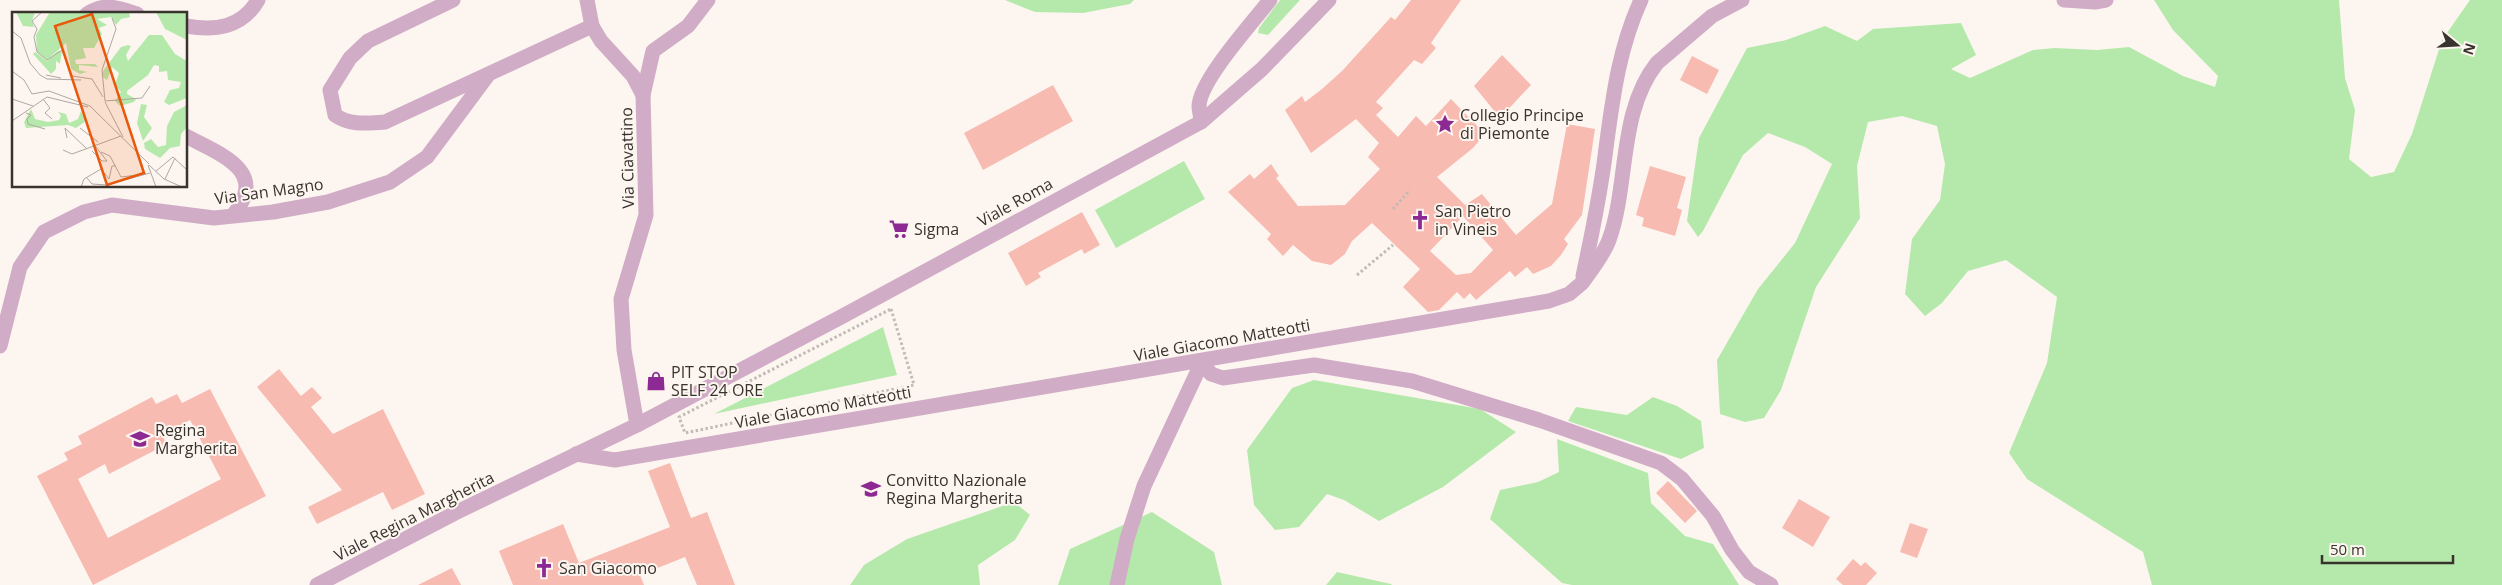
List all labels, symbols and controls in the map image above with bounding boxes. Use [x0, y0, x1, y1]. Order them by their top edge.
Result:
inset map [12, 12, 188, 188]
north arrow [2432, 20, 2482, 70]
text: N [2459, 41, 2481, 58]
place label: Collegio Principe di Piemonte [1460, 104, 1584, 144]
street label: Via Ciavattino [615, 107, 639, 209]
place icon: Collegio Principe di Piemonte [1434, 113, 1456, 135]
street label: Via San Magno [213, 172, 325, 210]
street label: Viale Roma [973, 172, 1057, 232]
place label: San Pietro in Vineis [1435, 200, 1511, 240]
church icon: San Pietro in Vineis [1409, 209, 1431, 231]
supermarket icon: Sigma [888, 218, 910, 240]
place label: Sigma [914, 218, 959, 240]
street label: Viale Giacomo Matteotti [1132, 314, 1312, 366]
place label: PIT STOP SELF 24 ORE [671, 361, 763, 401]
shop icon: PIT STOP SELF 24 ORE [645, 370, 667, 392]
street label: Viale Giacomo Matteotti [733, 381, 913, 433]
place label: Regina Margherita [155, 419, 237, 459]
school or university icon: Regina Margherita [129, 428, 151, 450]
street label: Viale Regina Margherita [330, 466, 498, 566]
place label: Convitto Nazionale Regina Margherita [886, 469, 1027, 509]
school or university icon: Convitto Nazionale Regina Margherita [860, 478, 882, 500]
scale bar [2322, 532, 2453, 564]
text: 50 m [2330, 539, 2365, 559]
church icon: San Giacomo [533, 557, 555, 579]
place label: San Giacomo [559, 557, 657, 579]

